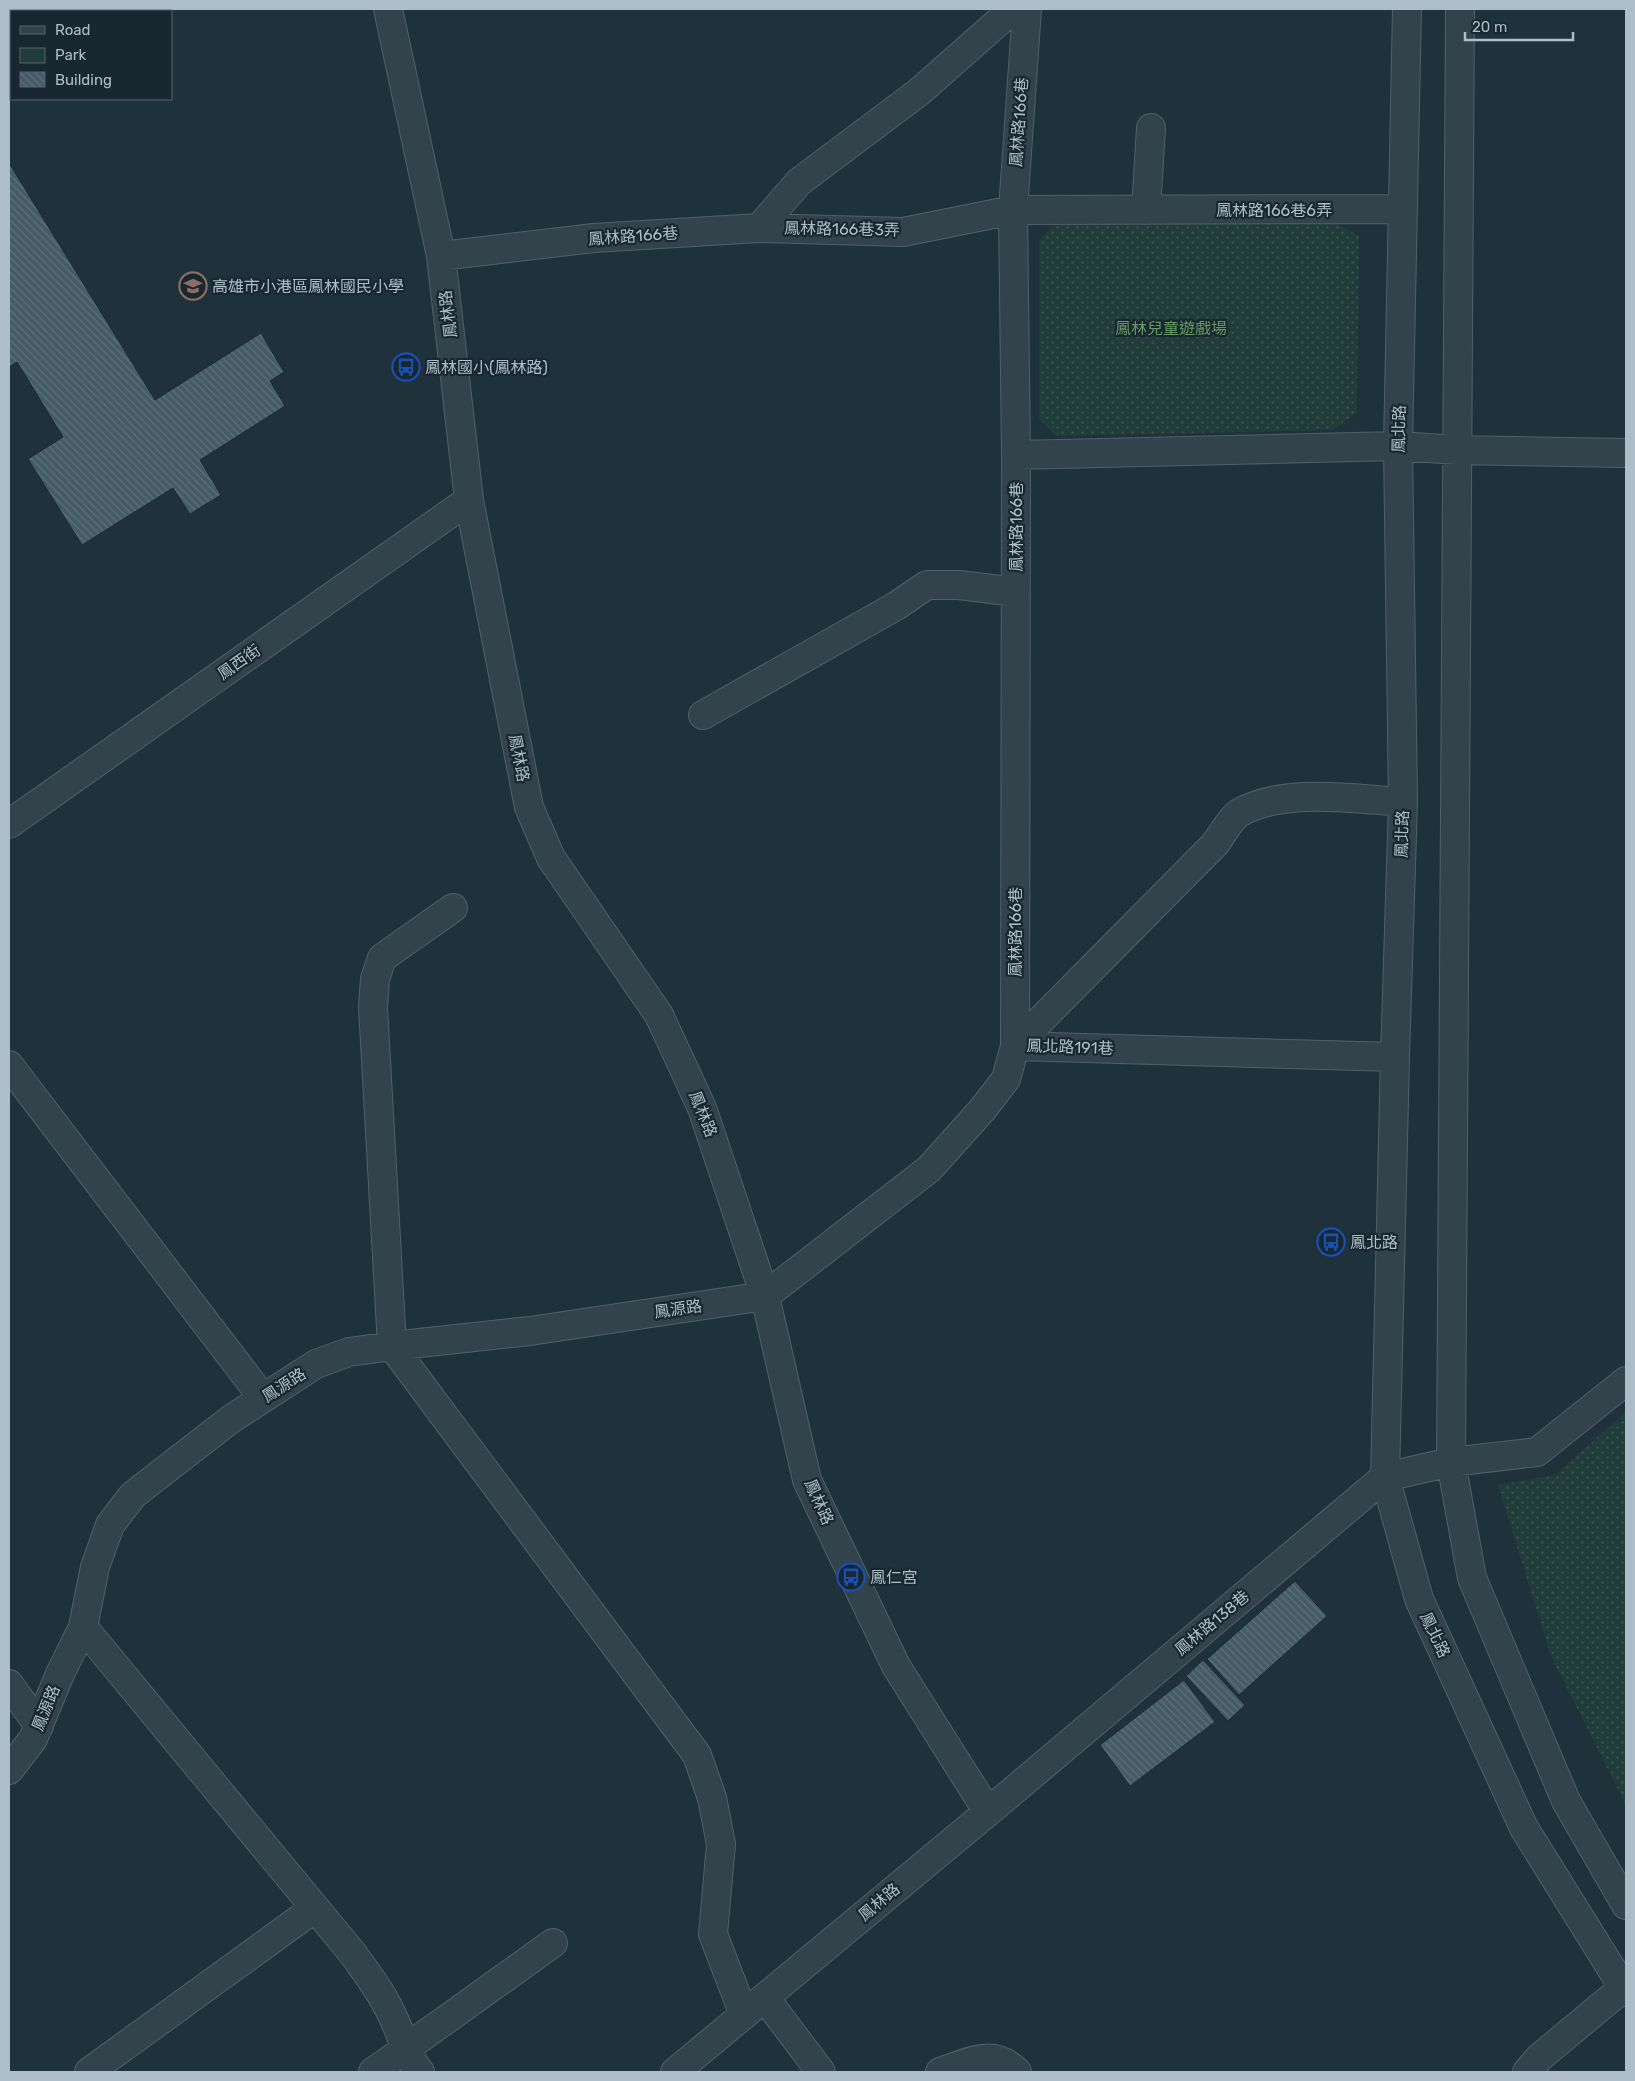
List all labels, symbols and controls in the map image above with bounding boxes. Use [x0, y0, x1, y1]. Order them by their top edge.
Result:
legend [10, 10, 172, 100]
scale bar [1465, 10, 1572, 42]
text: 20 m [1472, 18, 1507, 36]
text: Road [55, 21, 91, 39]
text: Park [55, 46, 86, 64]
text: Building [55, 71, 112, 89]
street label: 鳳林路166巷 [1006, 76, 1032, 168]
street label: 鳳林路166巷6弄 [1216, 201, 1332, 220]
street label: 鳳林路166巷3弄 [784, 218, 900, 240]
street label: 鳳林路166巷 [587, 223, 679, 249]
school or university icon: 高雄市小港區鳳林國民小學 [178, 271, 208, 301]
place label: 高雄市小港區鳳林國民小學 [212, 277, 404, 296]
street label: 鳳林路 [436, 289, 460, 339]
park label: 鳳林兒童遊戲場 [1115, 319, 1227, 338]
bus stop icon: 鳳林國小(鳳林路) [391, 352, 421, 382]
place label: 鳳林國小(鳳林路) [425, 358, 548, 377]
street label: 鳳北路 [1389, 405, 1409, 453]
street label: 鳳林路166巷 [1007, 482, 1026, 572]
street label: 鳳西街 [214, 640, 264, 684]
street label: 鳳林路 [505, 733, 533, 783]
street label: 鳳北路 [1392, 810, 1412, 858]
street label: 鳳林路166巷 [1006, 887, 1025, 977]
street label: 鳳北路191巷 [1026, 1036, 1114, 1058]
street label: 鳳林路 [685, 1088, 721, 1140]
bus stop icon: 鳳北路 [1316, 1227, 1346, 1257]
place label: 鳳北路 [1350, 1233, 1398, 1252]
street label: 鳳源路 [653, 1296, 703, 1322]
street label: 鳳源路 [259, 1364, 309, 1406]
street label: 鳳林路 [801, 1476, 837, 1528]
bus stop icon: 鳳仁宮 [836, 1562, 866, 1592]
place label: 鳳仁宮 [870, 1568, 918, 1587]
street label: 鳳林路138巷 [1171, 1587, 1253, 1659]
street label: 鳳北路 [1416, 1609, 1454, 1661]
street label: 鳳源路 [28, 1682, 64, 1734]
street label: 鳳林路 [855, 1879, 903, 1925]

